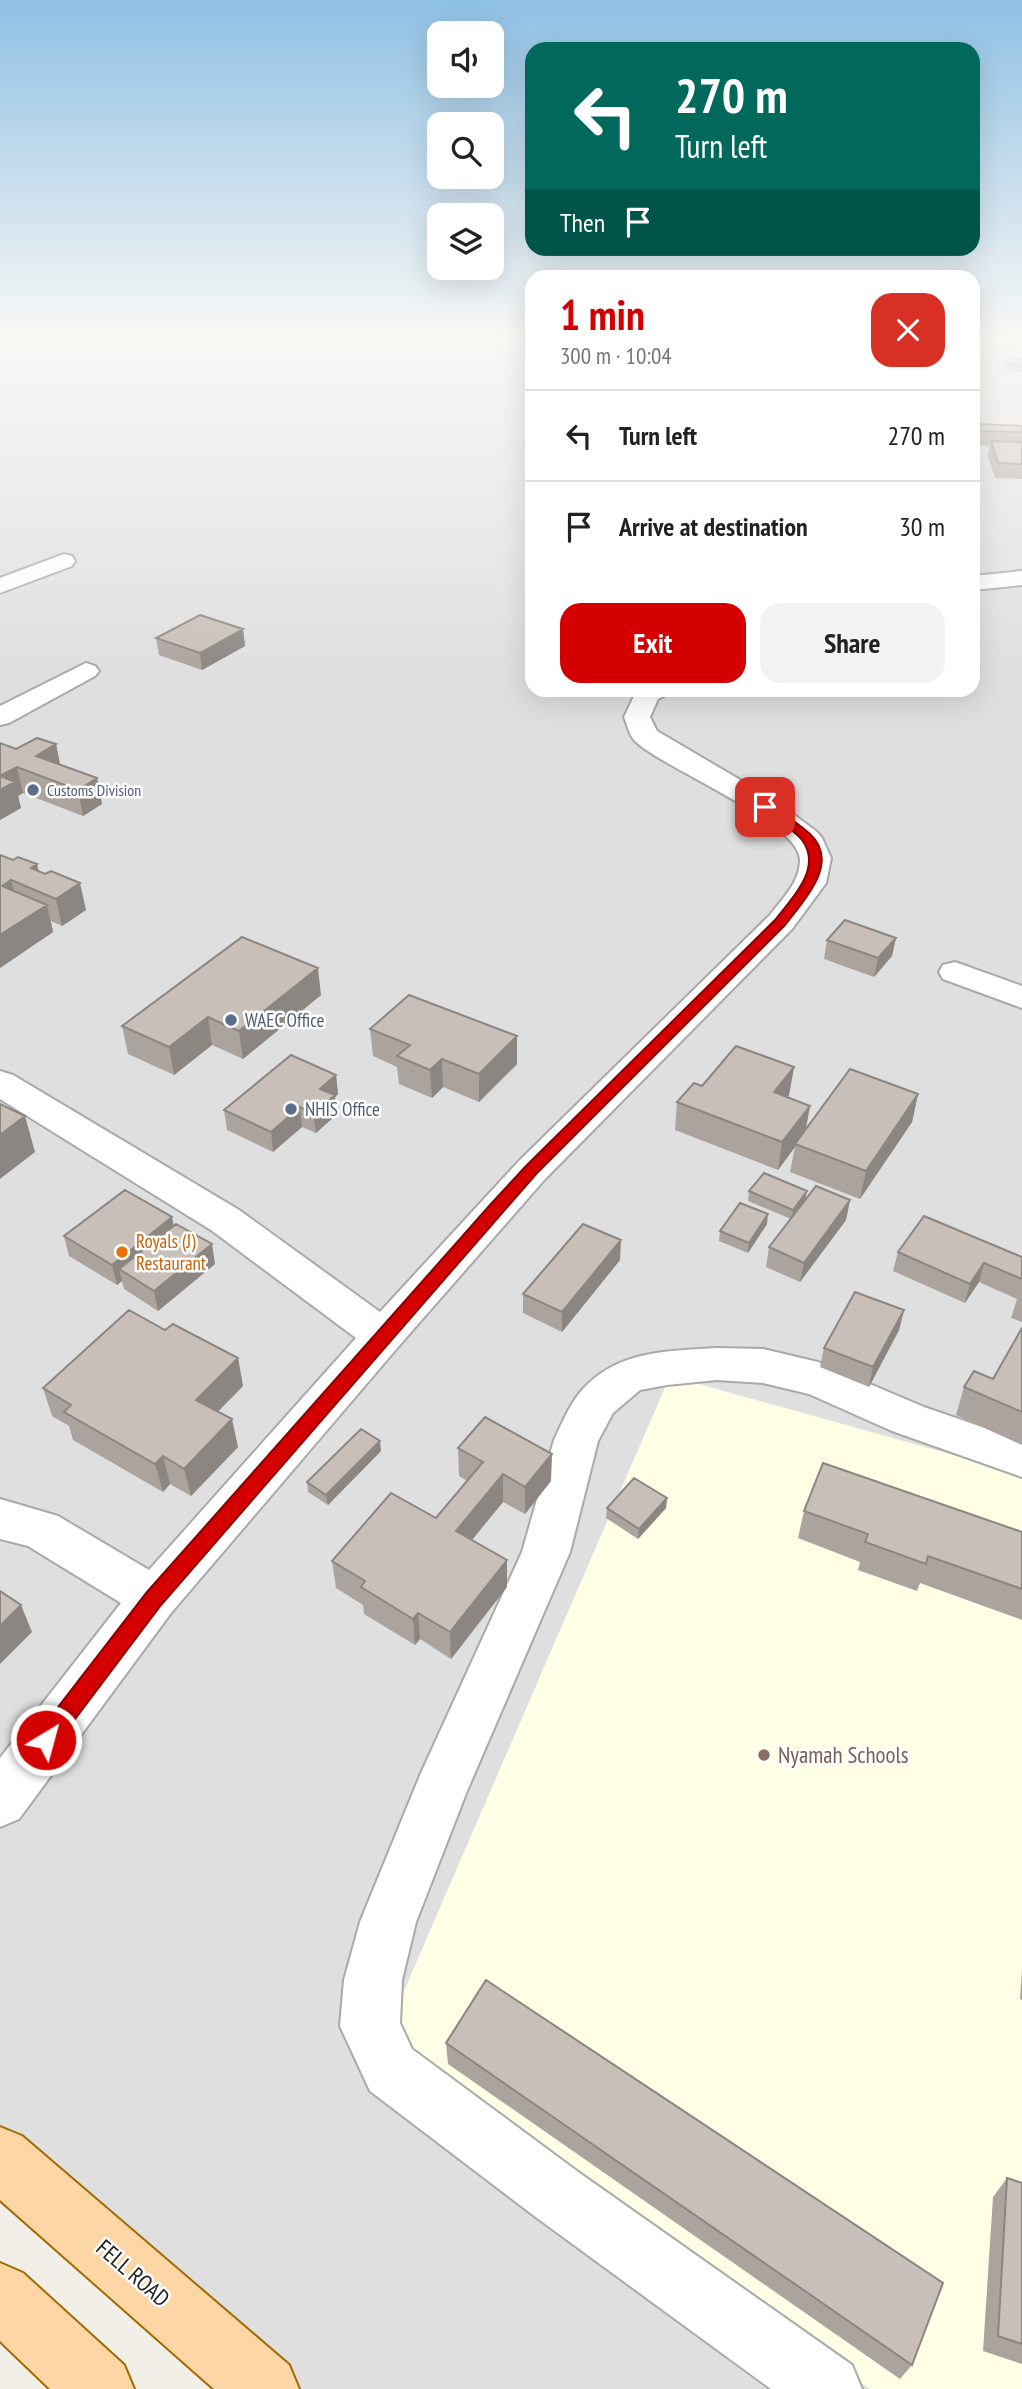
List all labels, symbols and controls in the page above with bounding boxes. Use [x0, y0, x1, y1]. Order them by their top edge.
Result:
map controls [427, 21, 504, 280]
button: sound [427, 21, 504, 98]
text: 270 m [675, 63, 788, 127]
icon: left [560, 70, 651, 161]
button: search [427, 112, 504, 189]
text: Turn left [675, 125, 767, 167]
button: layers [427, 203, 504, 280]
icon: arrive [619, 203, 657, 241]
text: Then [560, 206, 605, 239]
text: 1 min [560, 287, 645, 342]
button: close [871, 293, 945, 367]
text: 300 m · 10:04 [560, 341, 672, 370]
icon: left [560, 417, 598, 455]
text: Turn left [619, 419, 697, 452]
text: 270 m [887, 419, 945, 452]
icon: arrive [560, 508, 598, 546]
text: Arrive at destination [619, 510, 808, 543]
text: 30 m [899, 510, 945, 543]
button: Exit [560, 603, 746, 683]
button: Share [760, 603, 945, 683]
pin [735, 777, 795, 837]
place label: Customs Division [47, 780, 141, 800]
marker: Customs Division [25, 782, 41, 798]
icon: arrive [746, 788, 784, 826]
place label: WAEC Office [245, 1008, 325, 1032]
marker: WAEC Office [223, 1012, 239, 1028]
place label: NHIS Office [305, 1097, 380, 1121]
marker: NHIS Office [283, 1101, 299, 1117]
place label: Royals (J) Restaurant [136, 1229, 207, 1275]
marker: Royals (J) Restaurant [114, 1244, 130, 1260]
position arrow [9, 1703, 83, 1777]
place label: Nyamah Schools [778, 1740, 909, 1769]
marker: Nyamah Schools [756, 1747, 772, 1763]
street label: FELL ROAD [91, 2233, 176, 2312]

